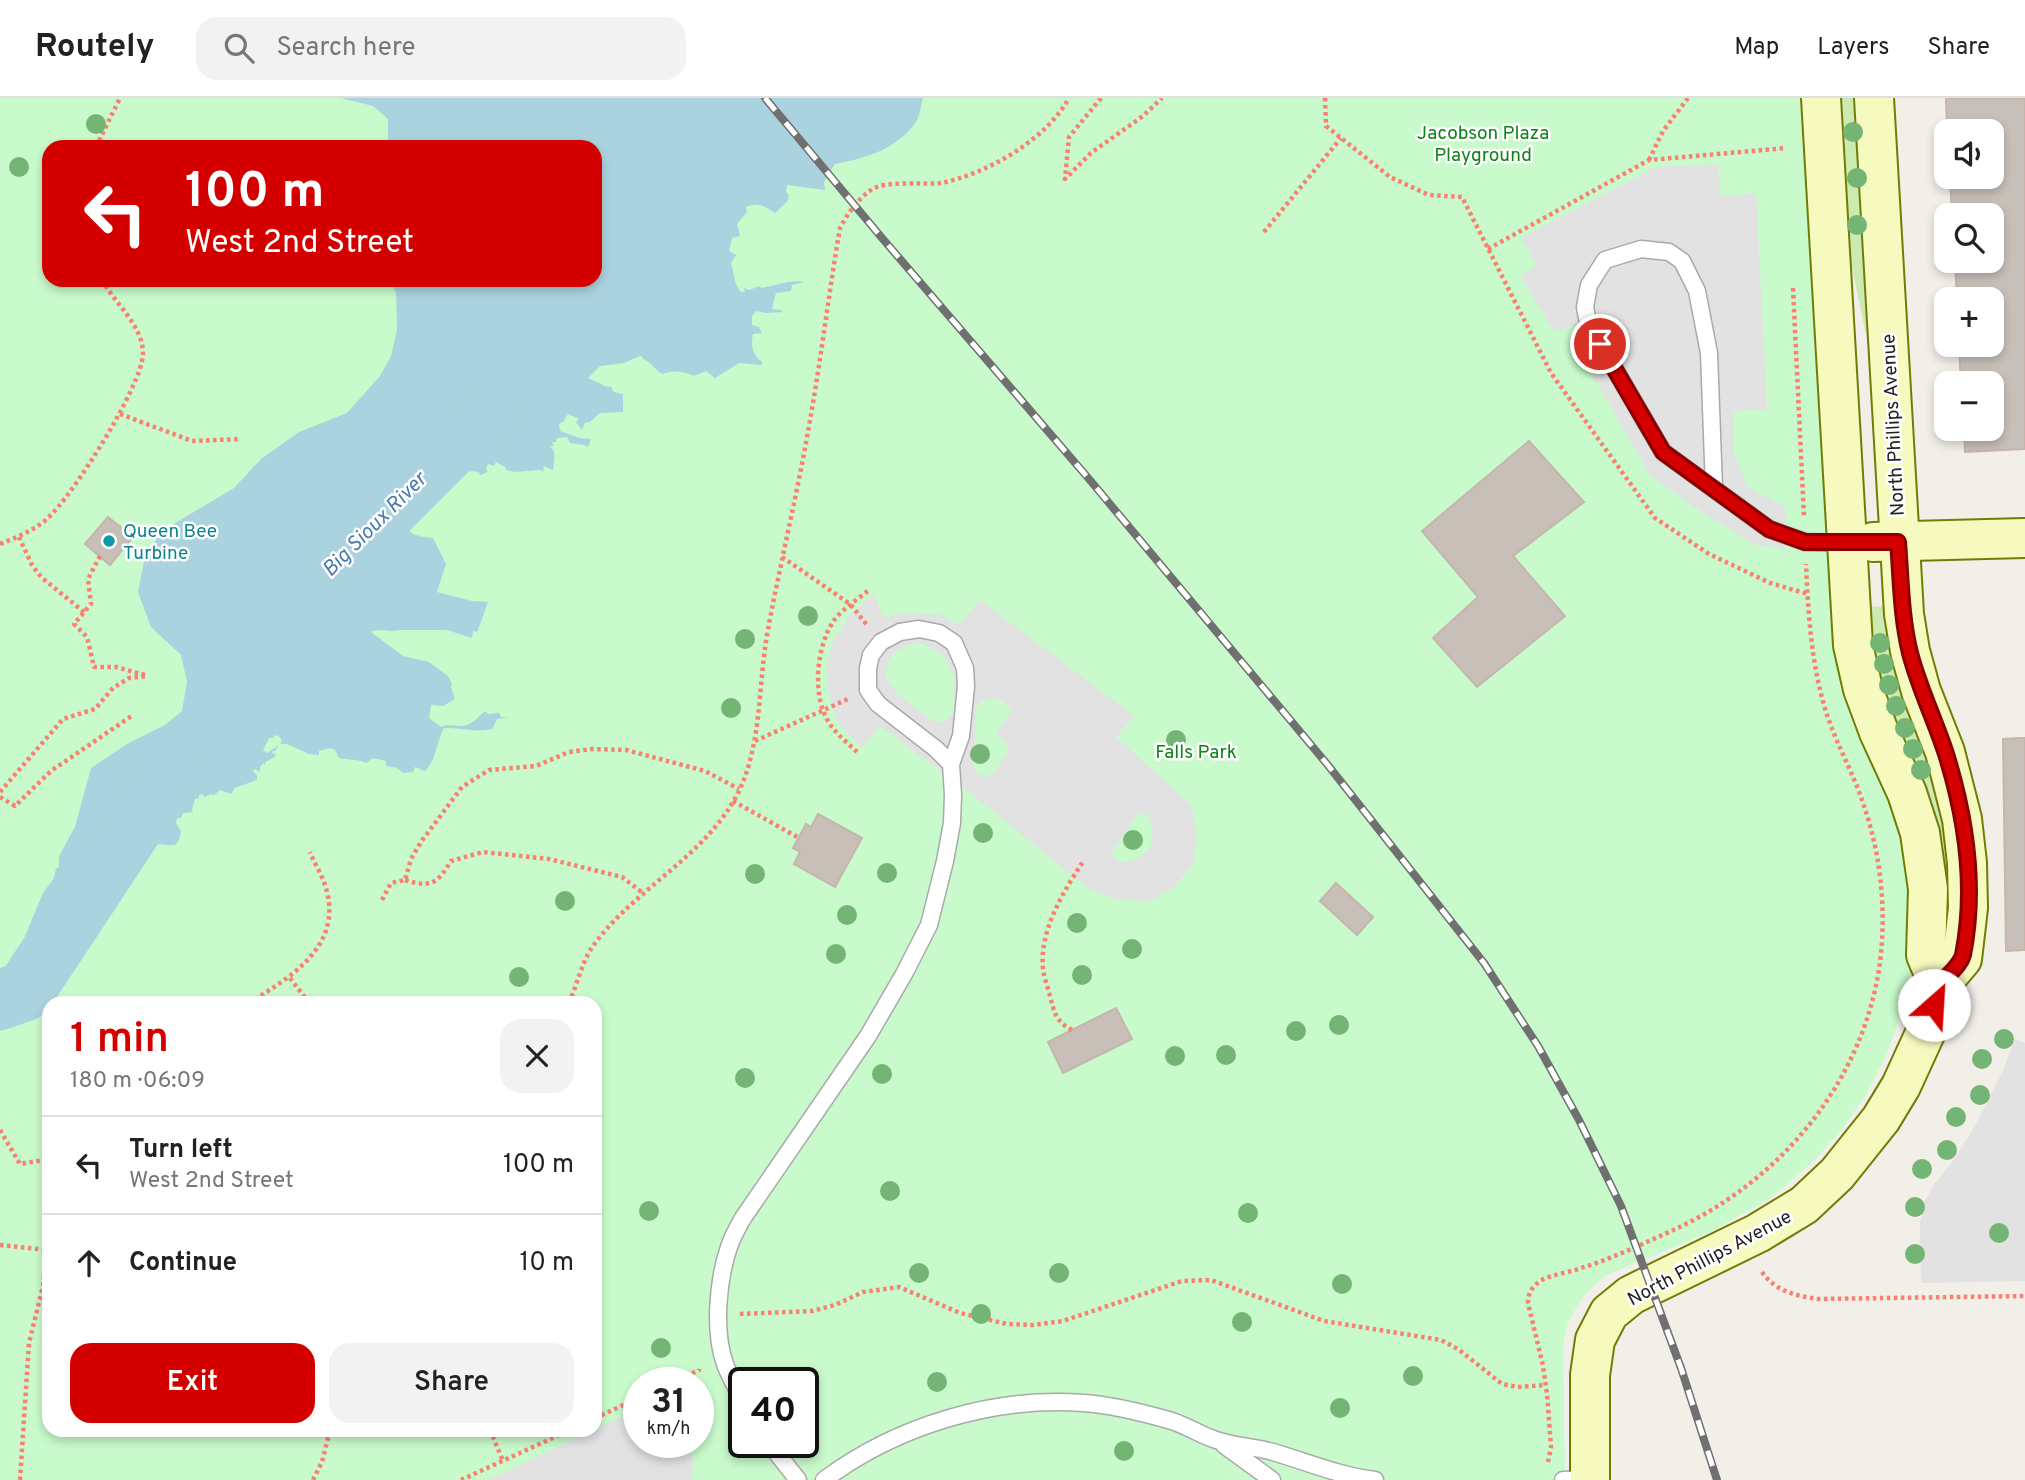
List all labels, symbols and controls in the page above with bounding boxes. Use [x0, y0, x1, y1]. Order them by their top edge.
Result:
search box [196, 17, 686, 80]
text: Routely [35, 27, 154, 69]
icon: search [220, 29, 258, 67]
text: Search here [276, 32, 415, 65]
text: Map [1734, 33, 1779, 63]
text: Layers [1817, 33, 1889, 63]
text: Share [1927, 33, 1990, 63]
map controls [1934, 119, 2004, 441]
button: sound [1934, 119, 2004, 189]
park label: Jacobson Plaza Playground [1417, 122, 1549, 168]
text: 100 m [185, 163, 324, 225]
icon: left [70, 168, 161, 259]
button: search [1934, 203, 2004, 273]
text: West 2nd Street [185, 224, 414, 264]
button: + [1934, 287, 2004, 357]
pin [1570, 314, 1630, 374]
icon: arrive [1581, 325, 1619, 363]
street label: North Phillips Avenue [1877, 333, 1911, 517]
button: − [1934, 371, 2004, 441]
water label: Big Sioux River [317, 466, 435, 583]
place label: Queen Bee Turbine [123, 520, 217, 566]
marker: Queen Bee Turbine [101, 533, 117, 549]
park label: Falls Park [1155, 741, 1237, 765]
position arrow [1897, 968, 1971, 1042]
text: 1 min [70, 1014, 169, 1067]
button: close [500, 1019, 574, 1093]
text: 180 m · 06:09 [70, 1067, 205, 1096]
text: Turn left [129, 1134, 233, 1167]
icon: left [70, 1146, 108, 1184]
text: 100 m [503, 1149, 574, 1182]
text: West 2nd Street [129, 1167, 294, 1196]
street label: North Phillips Avenue [1624, 1205, 1796, 1312]
icon: ahead [70, 1244, 108, 1282]
text: Continue [129, 1247, 237, 1280]
text: 10 m [519, 1247, 574, 1280]
button: Exit [70, 1343, 315, 1423]
button: Share [329, 1343, 574, 1423]
speed limit sign: 40 [728, 1367, 819, 1458]
text: 31 [651, 1381, 686, 1425]
text: km/h [647, 1418, 690, 1441]

